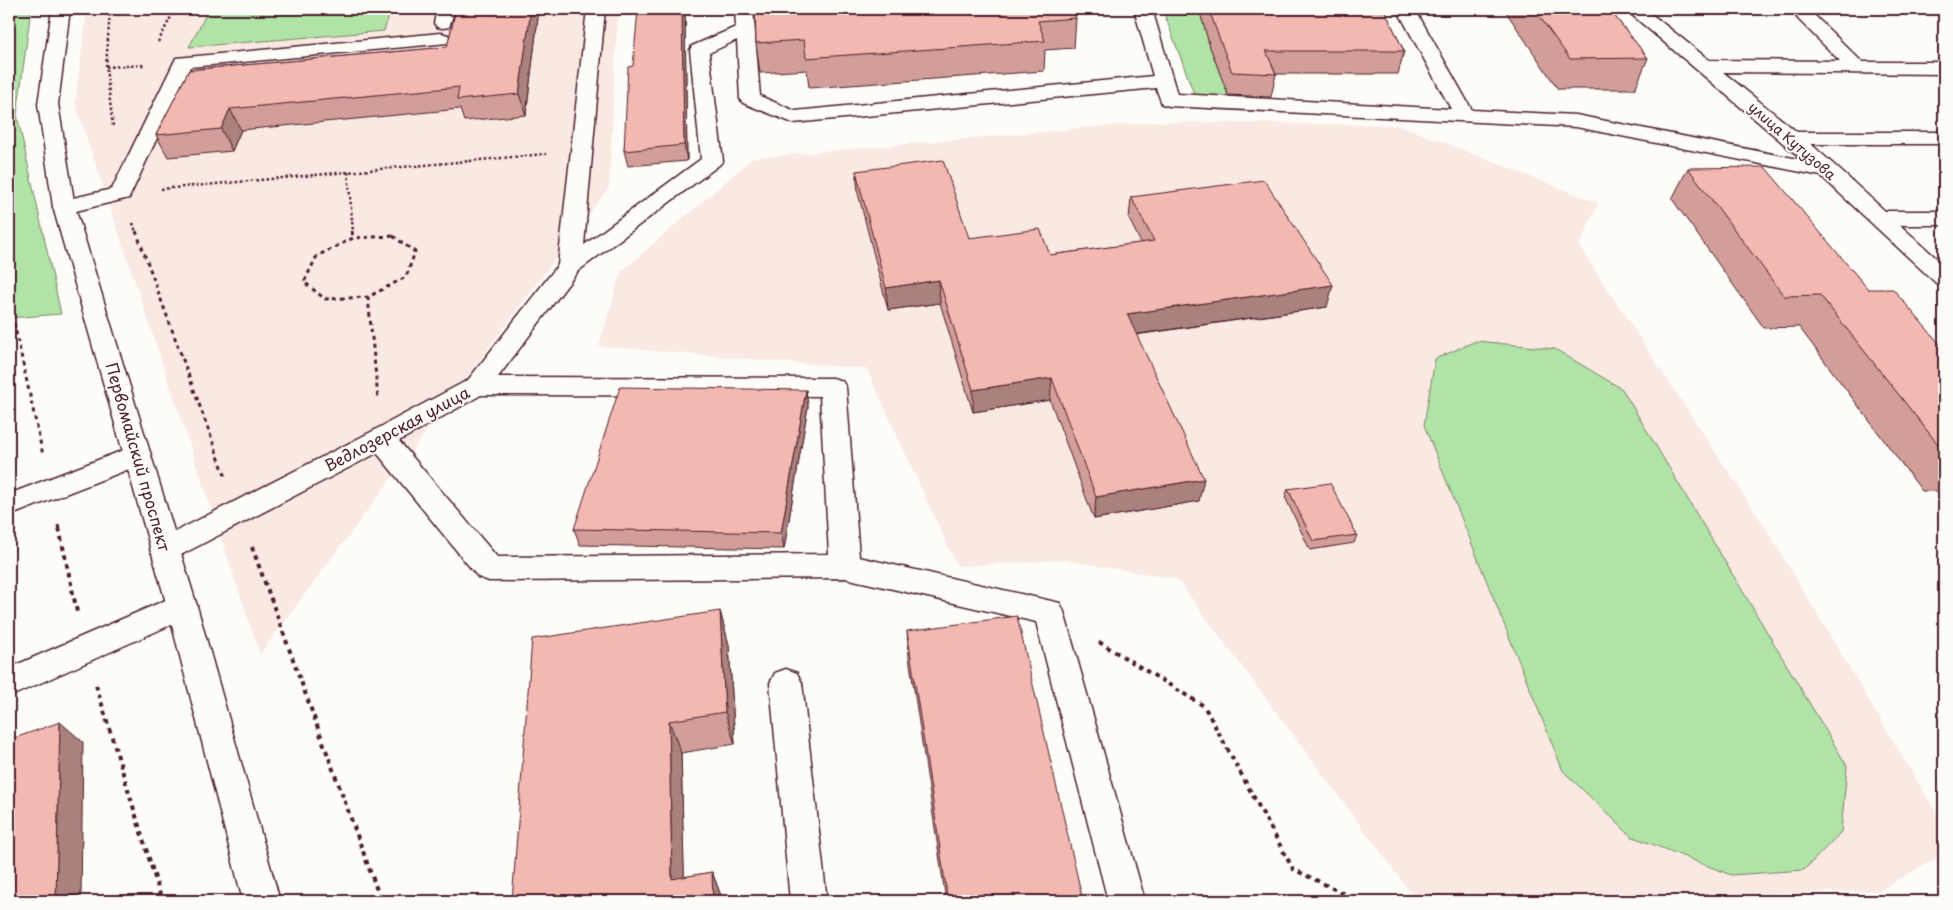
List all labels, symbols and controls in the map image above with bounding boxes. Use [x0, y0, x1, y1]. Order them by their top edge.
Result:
street label: улица Кутузова [1744, 97, 1841, 185]
street label: Первомайский проспект [101, 360, 177, 554]
street label: Ведлозерская улица [320, 380, 473, 477]

